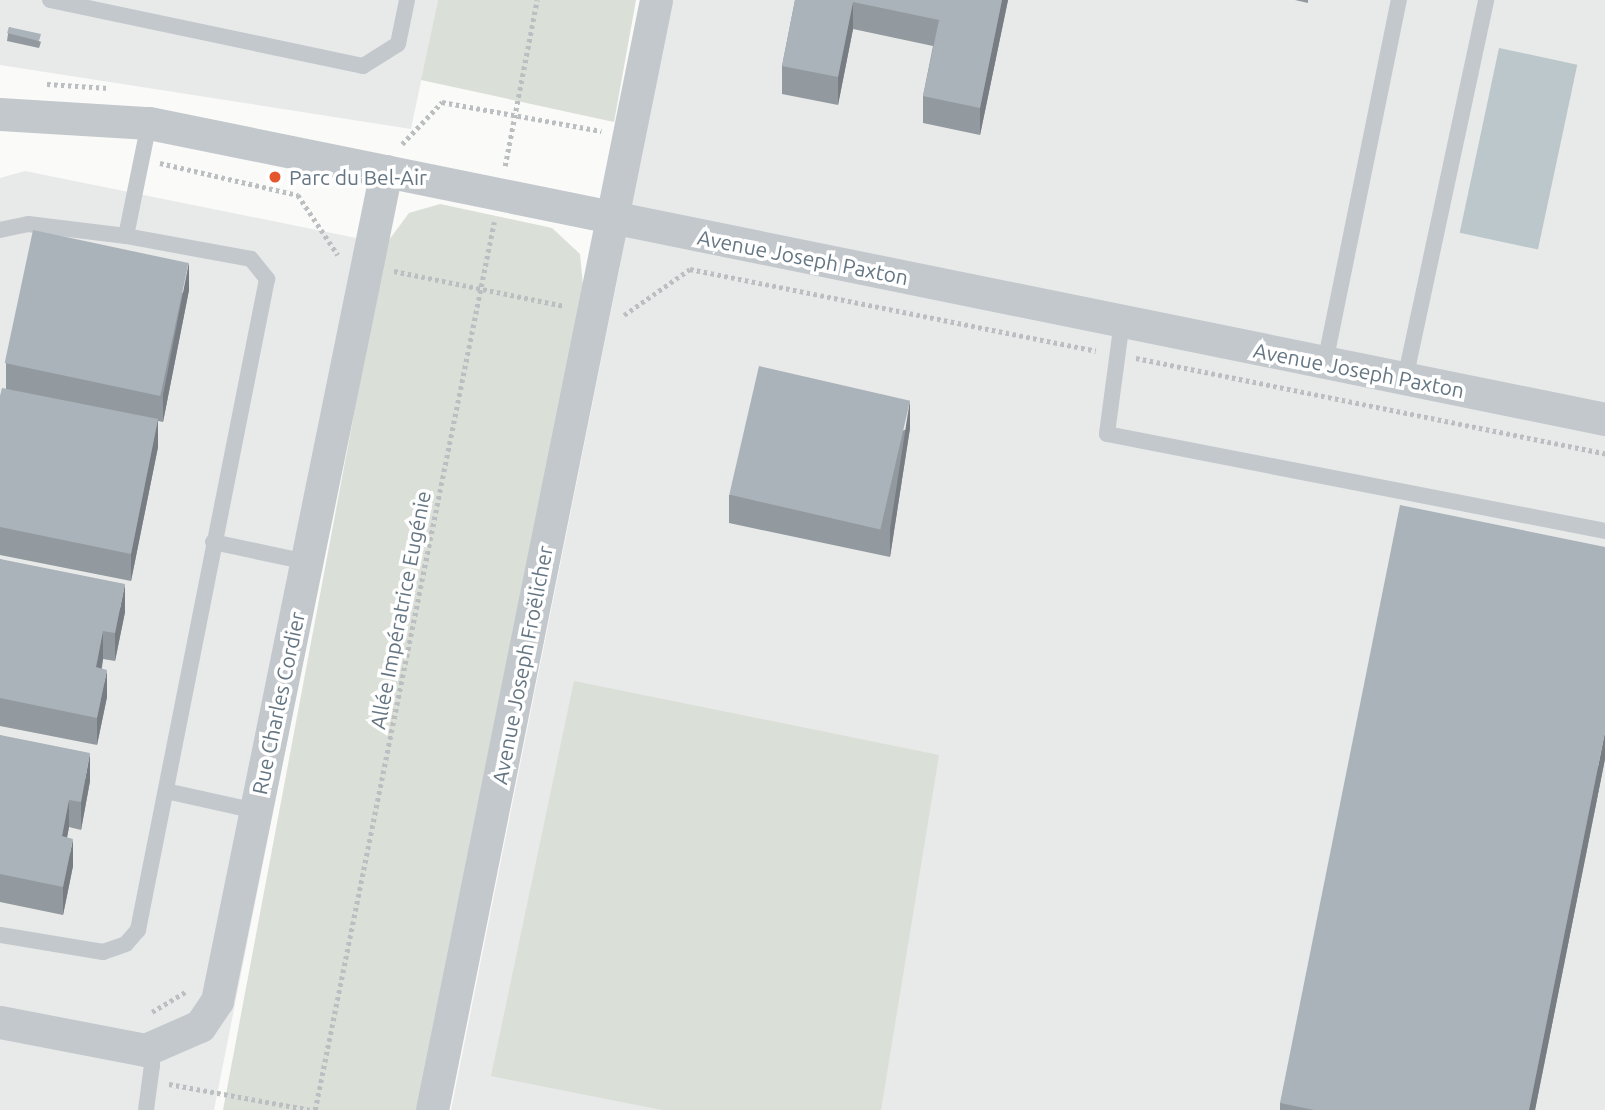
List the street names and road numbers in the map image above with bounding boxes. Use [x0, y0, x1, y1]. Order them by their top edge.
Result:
street label: Avenue Joseph Paxton [695, 224, 911, 290]
street label: Avenue Joseph Paxton [1251, 337, 1467, 403]
street label: Allée Impératrice Eugénie [365, 489, 435, 731]
street label: Avenue Joseph Froëlicher [487, 544, 557, 786]
street label: Rue Charles Cordier [246, 609, 310, 797]

